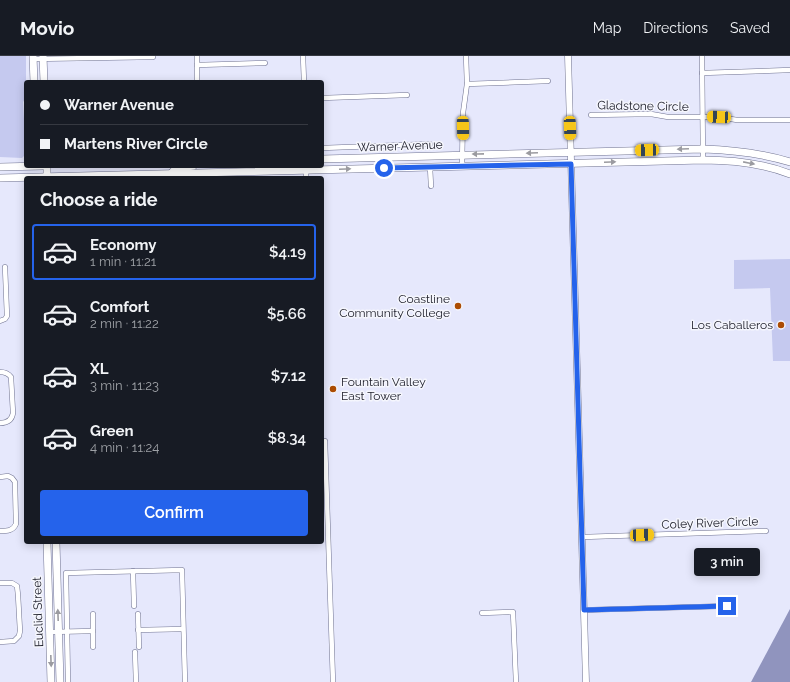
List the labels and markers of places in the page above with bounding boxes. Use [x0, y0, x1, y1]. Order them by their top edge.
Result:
place label: Coastline Community College [339, 292, 450, 320]
marker: Coastline Community College [453, 301, 463, 311]
place label: Los Caballeros [691, 318, 773, 332]
marker: Los Caballeros [776, 320, 786, 330]
place label: Fountain Valley East Tower [341, 375, 426, 403]
marker: Fountain Valley East Tower [328, 384, 338, 394]

